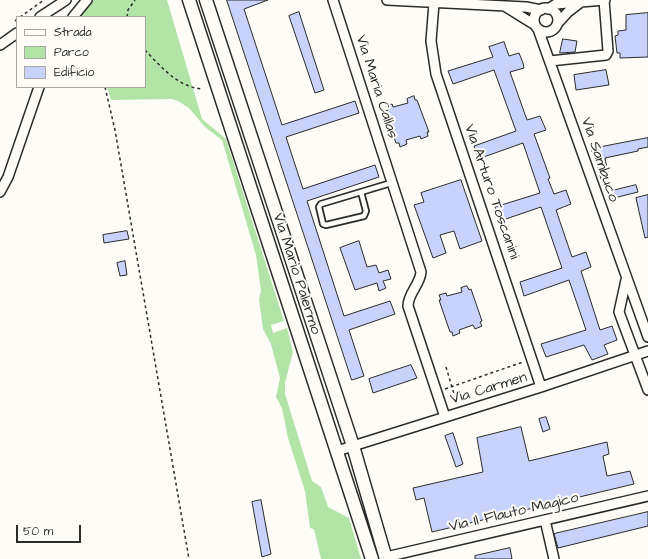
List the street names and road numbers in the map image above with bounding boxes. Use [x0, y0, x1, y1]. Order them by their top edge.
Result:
street label: Via Maria Callas [351, 33, 401, 141]
street label: Via Sambuco [576, 115, 622, 205]
street label: Via Arturo Toscanini [459, 122, 523, 262]
street label: Via Mario Palermo [268, 211, 324, 337]
street label: Via Carmen [449, 369, 529, 409]
street label: Via Il Flauto Magico [447, 489, 581, 537]

